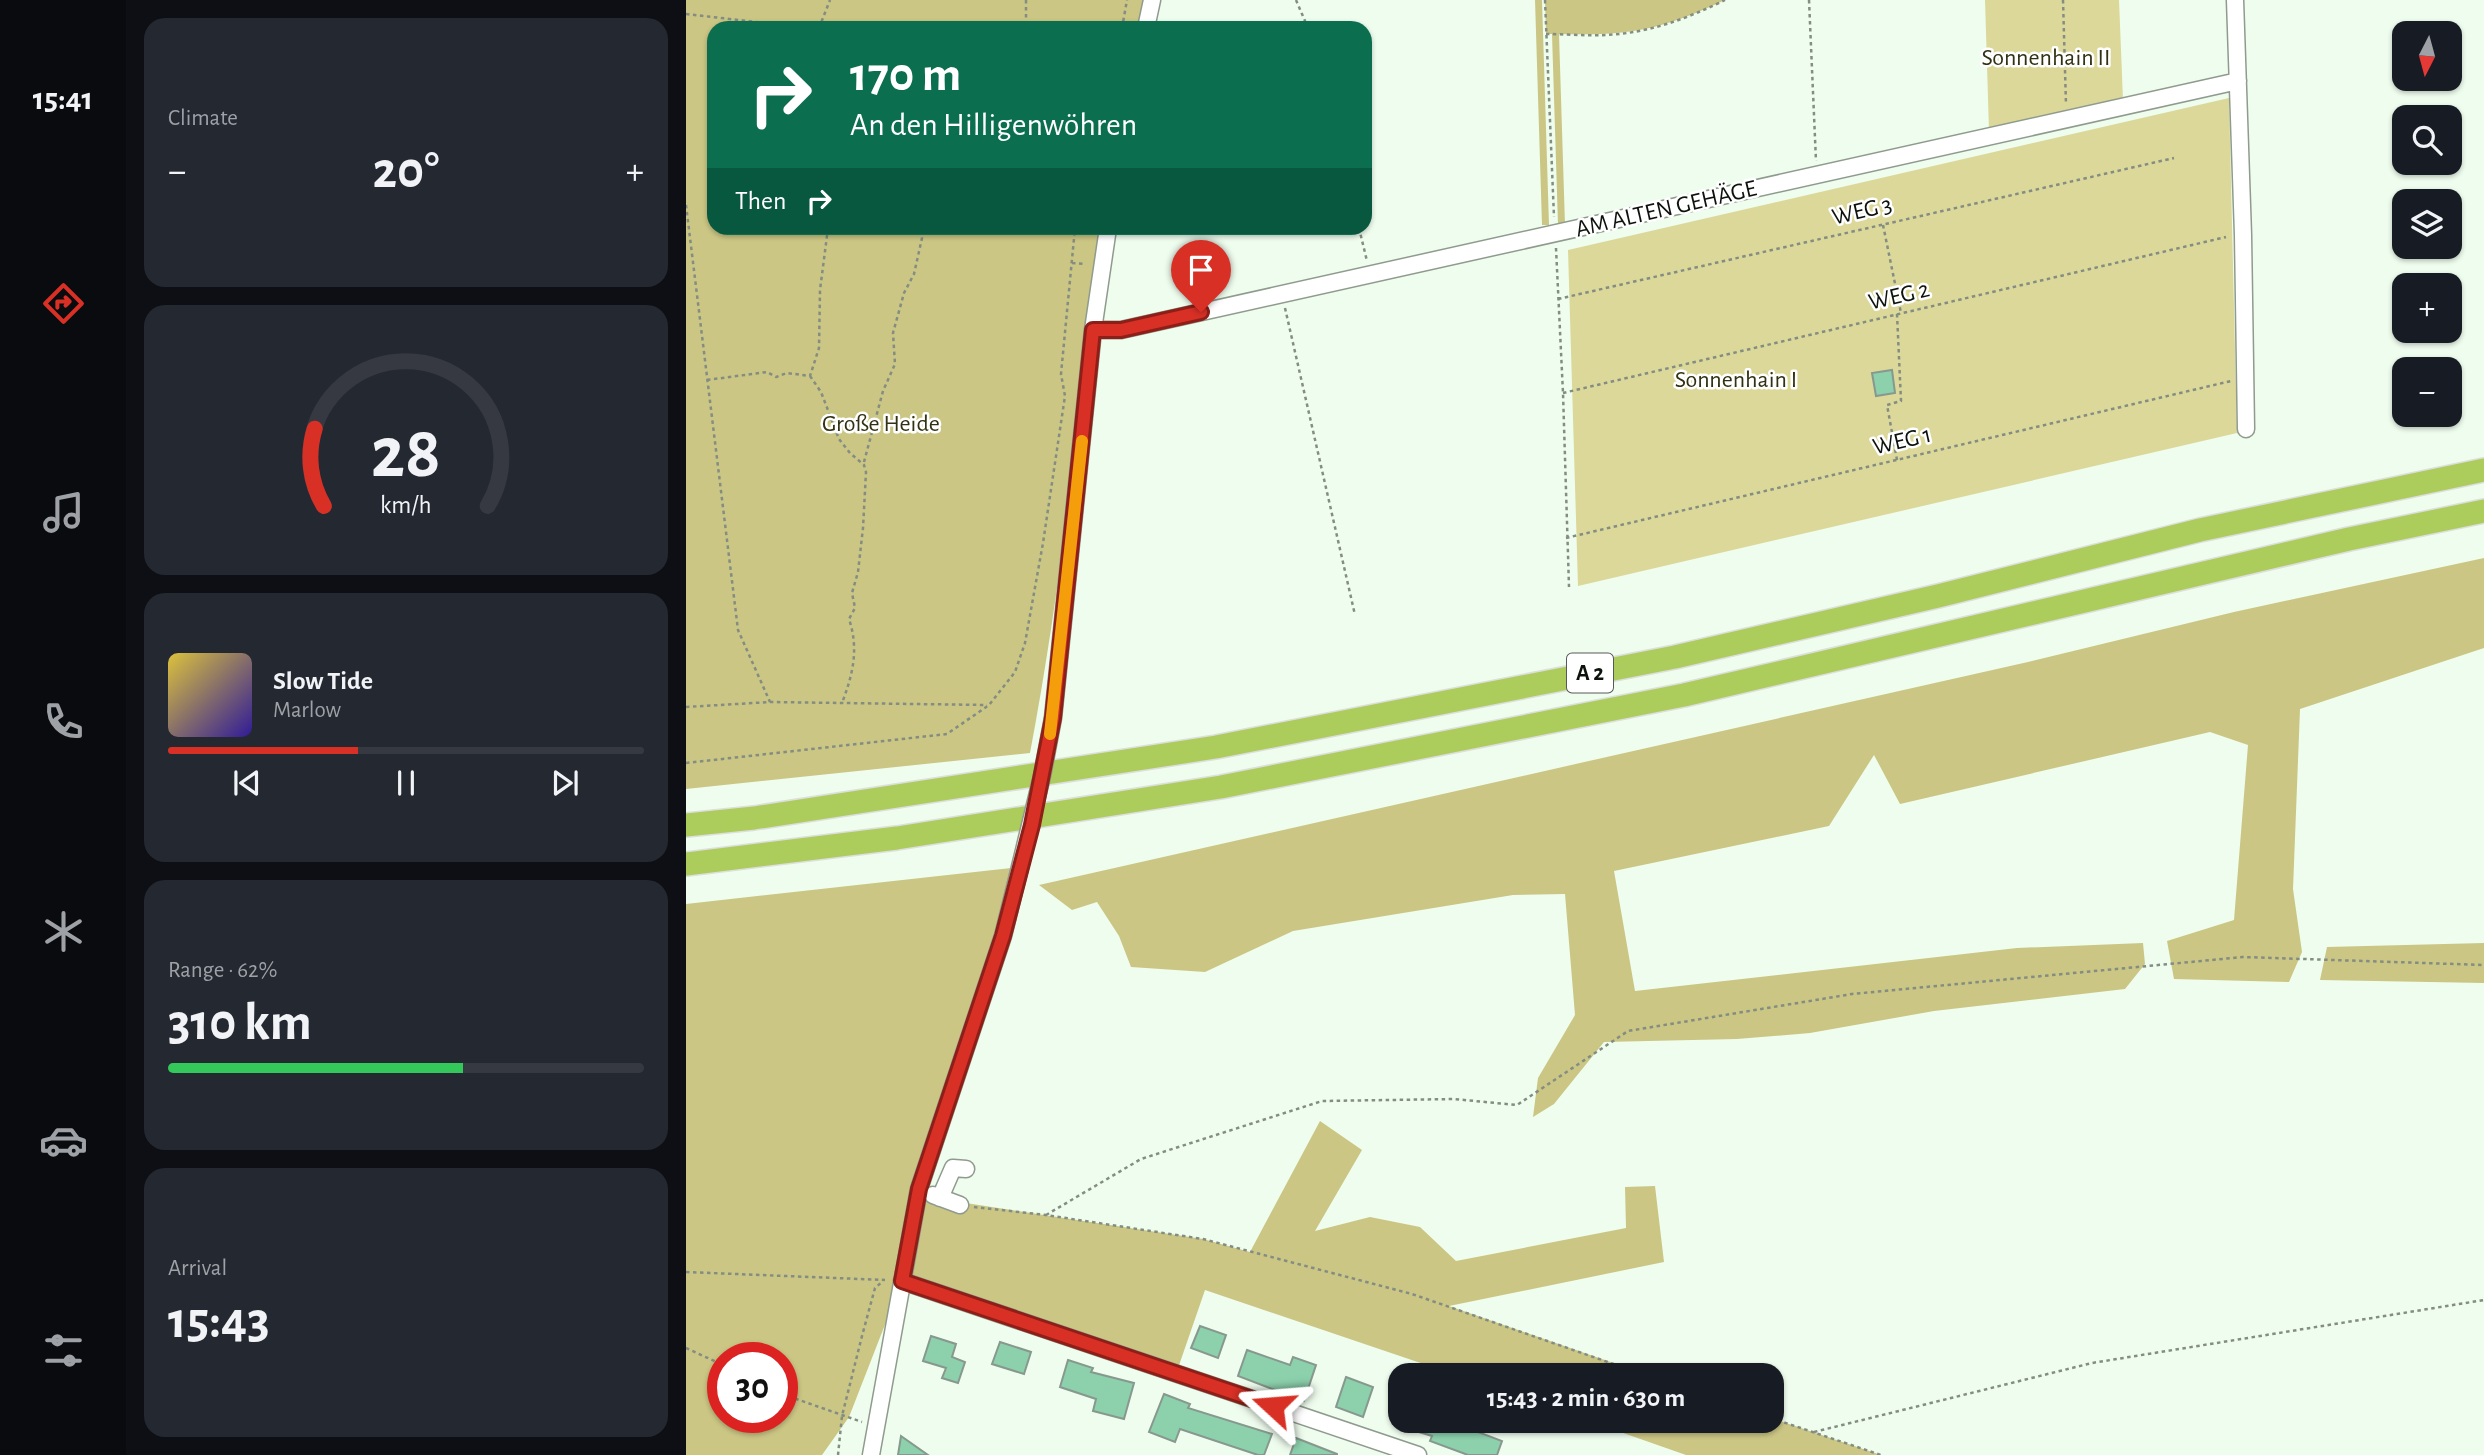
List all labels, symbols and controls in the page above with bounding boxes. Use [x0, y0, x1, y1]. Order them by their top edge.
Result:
north arrow [2392, 21, 2462, 91]
map controls [2392, 21, 2462, 427]
park label: Sonnenhain II [1982, 46, 2110, 70]
icon: right [735, 49, 826, 140]
text: 170 m [850, 51, 961, 100]
text: 15:41 [33, 83, 93, 115]
button: search [2392, 105, 2462, 175]
text: Climate [168, 107, 238, 130]
text: An den Hilligenwöhren [850, 109, 1137, 141]
text: 20° [373, 145, 439, 197]
text: − [168, 153, 186, 191]
text: + [626, 153, 644, 191]
street label: AM ALTEN GEHÄGE [1573, 175, 1759, 242]
icon: right [800, 182, 838, 220]
text: Then [735, 188, 786, 214]
button: layers [2392, 189, 2462, 259]
street label: WEG 3 [1830, 192, 1894, 230]
pin [1171, 240, 1231, 312]
icon: arrive [1182, 251, 1220, 289]
button: + [2392, 273, 2462, 343]
street label: WEG 2 [1866, 277, 1932, 315]
icon: directions [39, 279, 88, 328]
button: − [2392, 357, 2462, 427]
park label: Sonnenhain I [1675, 368, 1797, 392]
park label: Große Heide [822, 412, 940, 436]
text: 28 [371, 419, 441, 492]
street label: WEG 1 [1870, 423, 1934, 459]
icon: music [39, 488, 88, 537]
text: km/h [380, 493, 432, 518]
road number: A 2 [1567, 653, 1613, 692]
text: Slow Tide [273, 668, 373, 694]
icon: phone [39, 697, 88, 746]
text: Marlow [273, 699, 341, 722]
icon: previous [228, 764, 266, 802]
icon: pause [387, 764, 425, 802]
icon: next [546, 764, 584, 802]
icon: climate [39, 907, 88, 956]
text: Range · 62% [168, 959, 277, 982]
text: 310 km [168, 997, 312, 1049]
icon: car [39, 1116, 88, 1165]
text: Arrival [168, 1257, 227, 1280]
text: 15:43 [168, 1295, 270, 1347]
icon: filters [39, 1326, 88, 1375]
speed limit sign: 30 [707, 1342, 798, 1433]
position arrow [1236, 1369, 1310, 1443]
text: 15:43 · 2 min · 630 m [1487, 1385, 1685, 1411]

